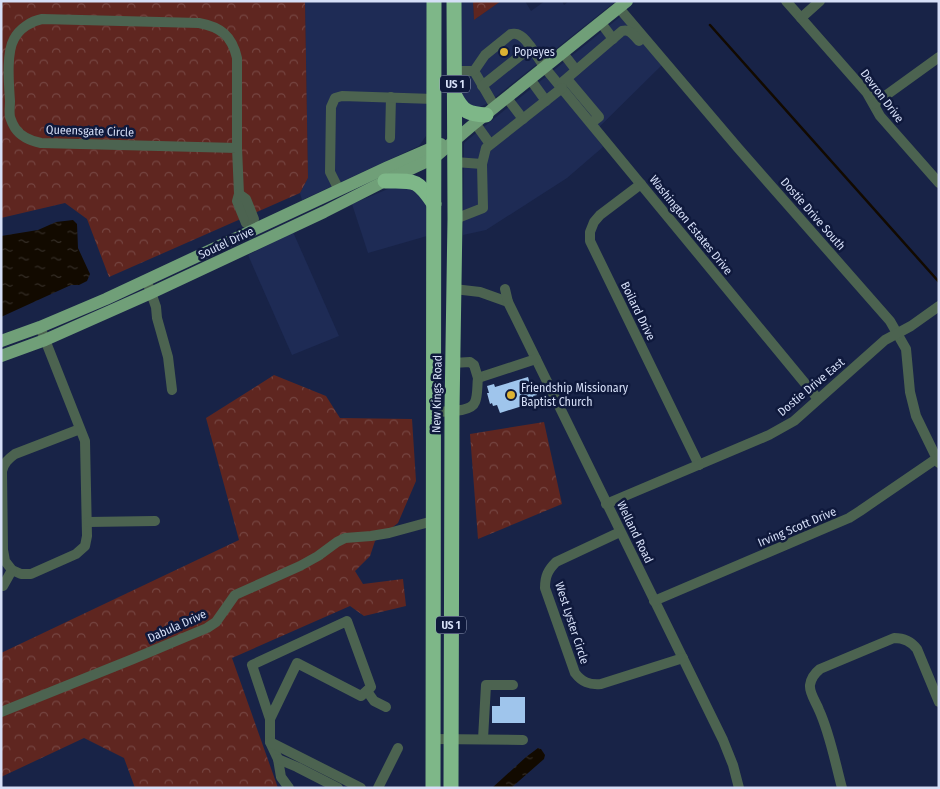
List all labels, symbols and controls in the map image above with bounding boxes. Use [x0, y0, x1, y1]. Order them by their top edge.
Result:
place label: Popeyes [514, 45, 555, 59]
marker: Popeyes [498, 46, 510, 58]
street label: Devron Drive [857, 67, 907, 125]
road number: US 1 [440, 76, 470, 92]
street label: Queensgate Circle [46, 122, 134, 140]
street label: Washington Estates Drive [647, 173, 735, 277]
street label: Dostie Drive South [778, 175, 848, 253]
street label: Soutel Drive [196, 224, 256, 262]
street label: Boilard Drive [618, 279, 658, 343]
street label: New Kings Road [429, 355, 445, 433]
street label: Dostie Drive East [775, 355, 847, 419]
place label: Friendship Missionary Baptist Church [521, 381, 629, 409]
marker: Friendship Missionary Baptist Church [505, 389, 517, 401]
street label: Welland Road [614, 499, 656, 565]
street label: Irving Scott Drive [756, 504, 838, 550]
street label: West Lyster Circle [552, 580, 592, 666]
street label: Dabula Drive [146, 607, 209, 645]
road number: US 1 [436, 616, 466, 634]

